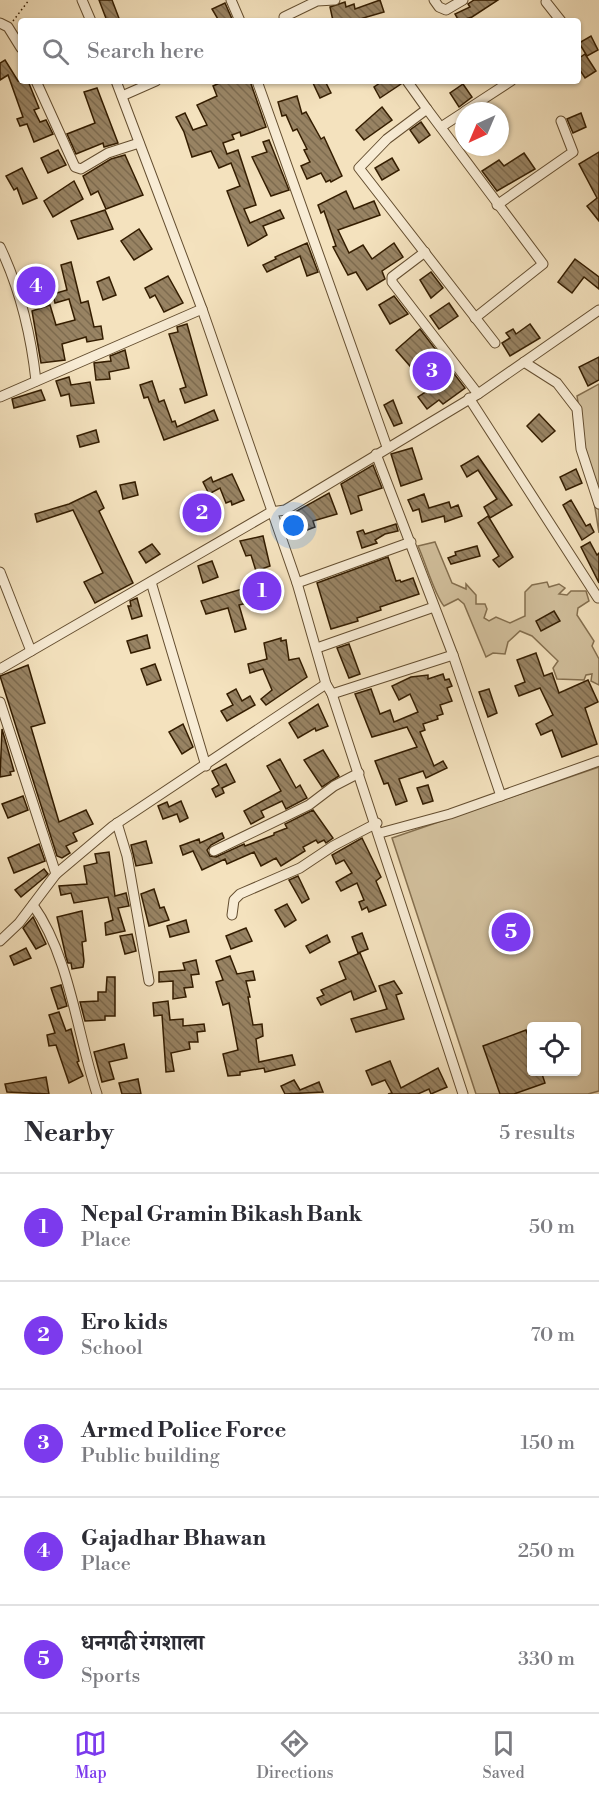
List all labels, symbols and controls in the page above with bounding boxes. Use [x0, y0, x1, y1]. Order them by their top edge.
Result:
search box [18, 18, 581, 84]
icon: search [39, 35, 72, 68]
text: Search here [87, 38, 204, 65]
north arrow [455, 102, 509, 156]
pin: 4 [16, 264, 56, 308]
pin: 3 [412, 348, 452, 394]
pin: 2 [182, 490, 222, 536]
your location [279, 511, 308, 540]
pin: 1 [242, 568, 282, 614]
pin: 5 [492, 910, 530, 954]
map controls [527, 1022, 581, 1076]
button: locate [527, 1022, 581, 1076]
text: Nearby [24, 1117, 114, 1149]
text: 5 results [499, 1121, 575, 1146]
text: Nepal Gramin Bikash Bank [81, 1201, 362, 1228]
text: 1 [39, 1215, 48, 1240]
text: 50 m [529, 1215, 575, 1240]
text: Place [81, 1228, 131, 1253]
text: Ero kids [81, 1309, 168, 1336]
text: 2 [37, 1323, 50, 1348]
text: 70 m [531, 1323, 575, 1348]
text: School [81, 1336, 143, 1361]
text: Armed Police Force [81, 1417, 286, 1444]
text: 3 [37, 1431, 50, 1456]
text: 150 m [520, 1431, 575, 1456]
text: Public building [81, 1444, 220, 1469]
text: Gajadhar Bhawan [81, 1525, 266, 1552]
text: 4 [37, 1539, 50, 1564]
text: 250 m [518, 1539, 575, 1564]
text: Place [81, 1552, 131, 1577]
text: धनगढी रंगशाला [81, 1630, 204, 1657]
text: 5 [37, 1647, 50, 1672]
text: 330 m [518, 1647, 575, 1672]
text: Sports [81, 1664, 140, 1689]
tab: Map [74, 1727, 107, 1783]
tab: Directions [256, 1727, 334, 1783]
tab: Saved [482, 1727, 525, 1783]

